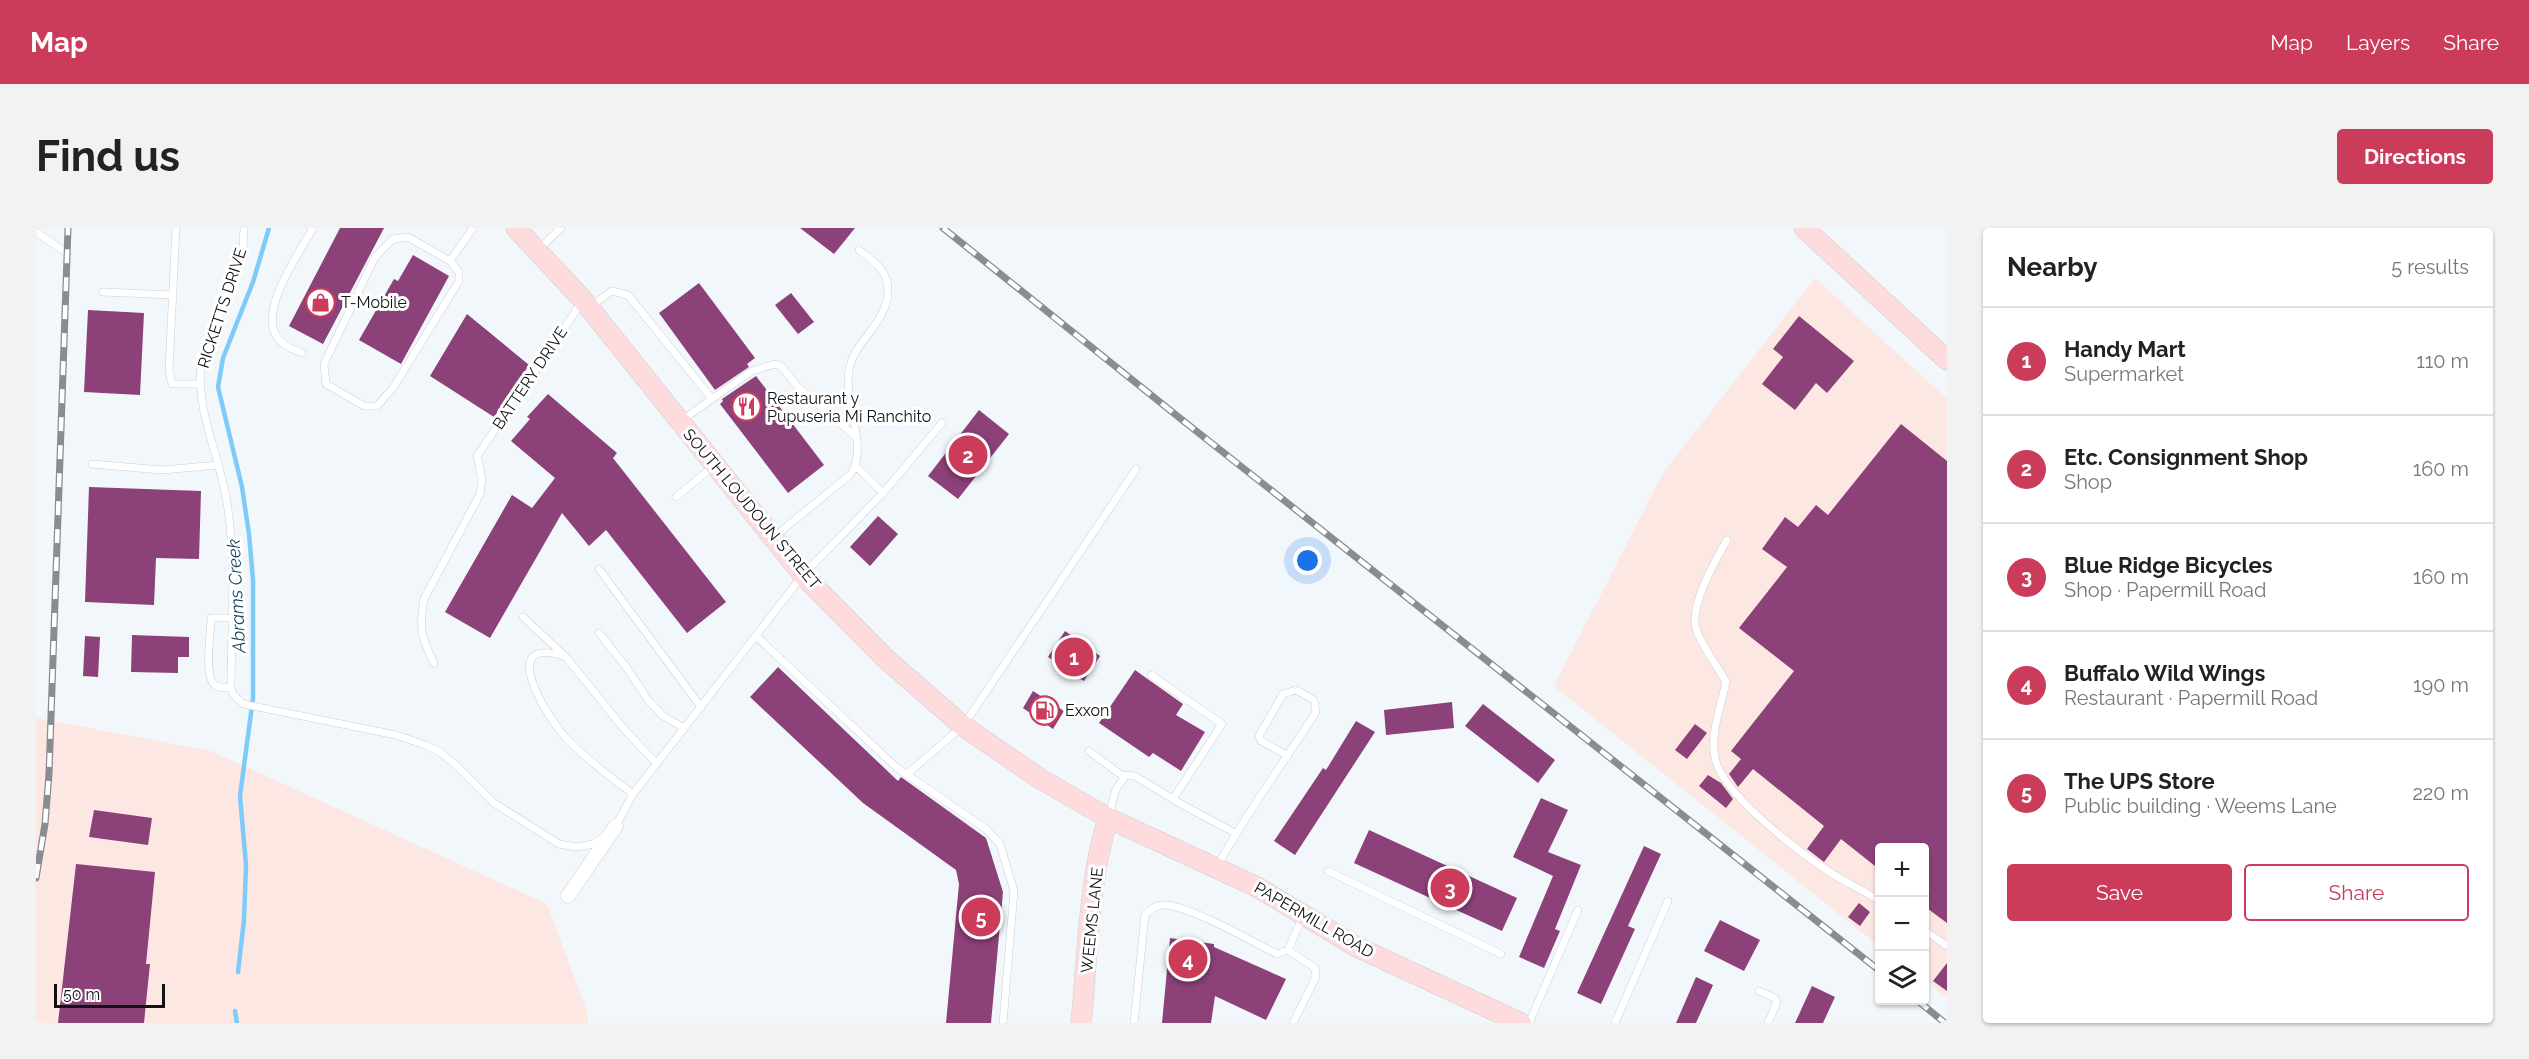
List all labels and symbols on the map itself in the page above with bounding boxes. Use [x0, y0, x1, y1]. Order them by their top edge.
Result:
street label: RICKETTS DRIVE [194, 245, 250, 370]
shop icon: T-Mobile [304, 286, 336, 318]
place label: T-Mobile [341, 293, 407, 312]
street label: BATTERY DRIVE [489, 323, 572, 433]
place label: Restaurant y Pupuseria Mi Ranchito [767, 389, 931, 426]
restaurant icon: Restaurant y Pupuseria Mi Ranchito [730, 391, 762, 423]
street label: SOUTH LOUDOUN STREET [679, 425, 825, 593]
pin: 2 [948, 432, 988, 478]
water label: Abrams Creek [223, 538, 250, 655]
your location [1293, 546, 1322, 575]
pin: 1 [1054, 634, 1094, 680]
fuel station icon: Exxon [1028, 694, 1060, 726]
place label: Exxon [1065, 701, 1109, 720]
street label: WEEMS LANE [1077, 866, 1107, 974]
pin: 3 [1430, 866, 1470, 910]
street label: PAPERMILL ROAD [1251, 878, 1377, 962]
pin: 5 [962, 894, 1000, 940]
pin: 4 [1168, 936, 1208, 982]
scale bar [54, 981, 165, 1008]

